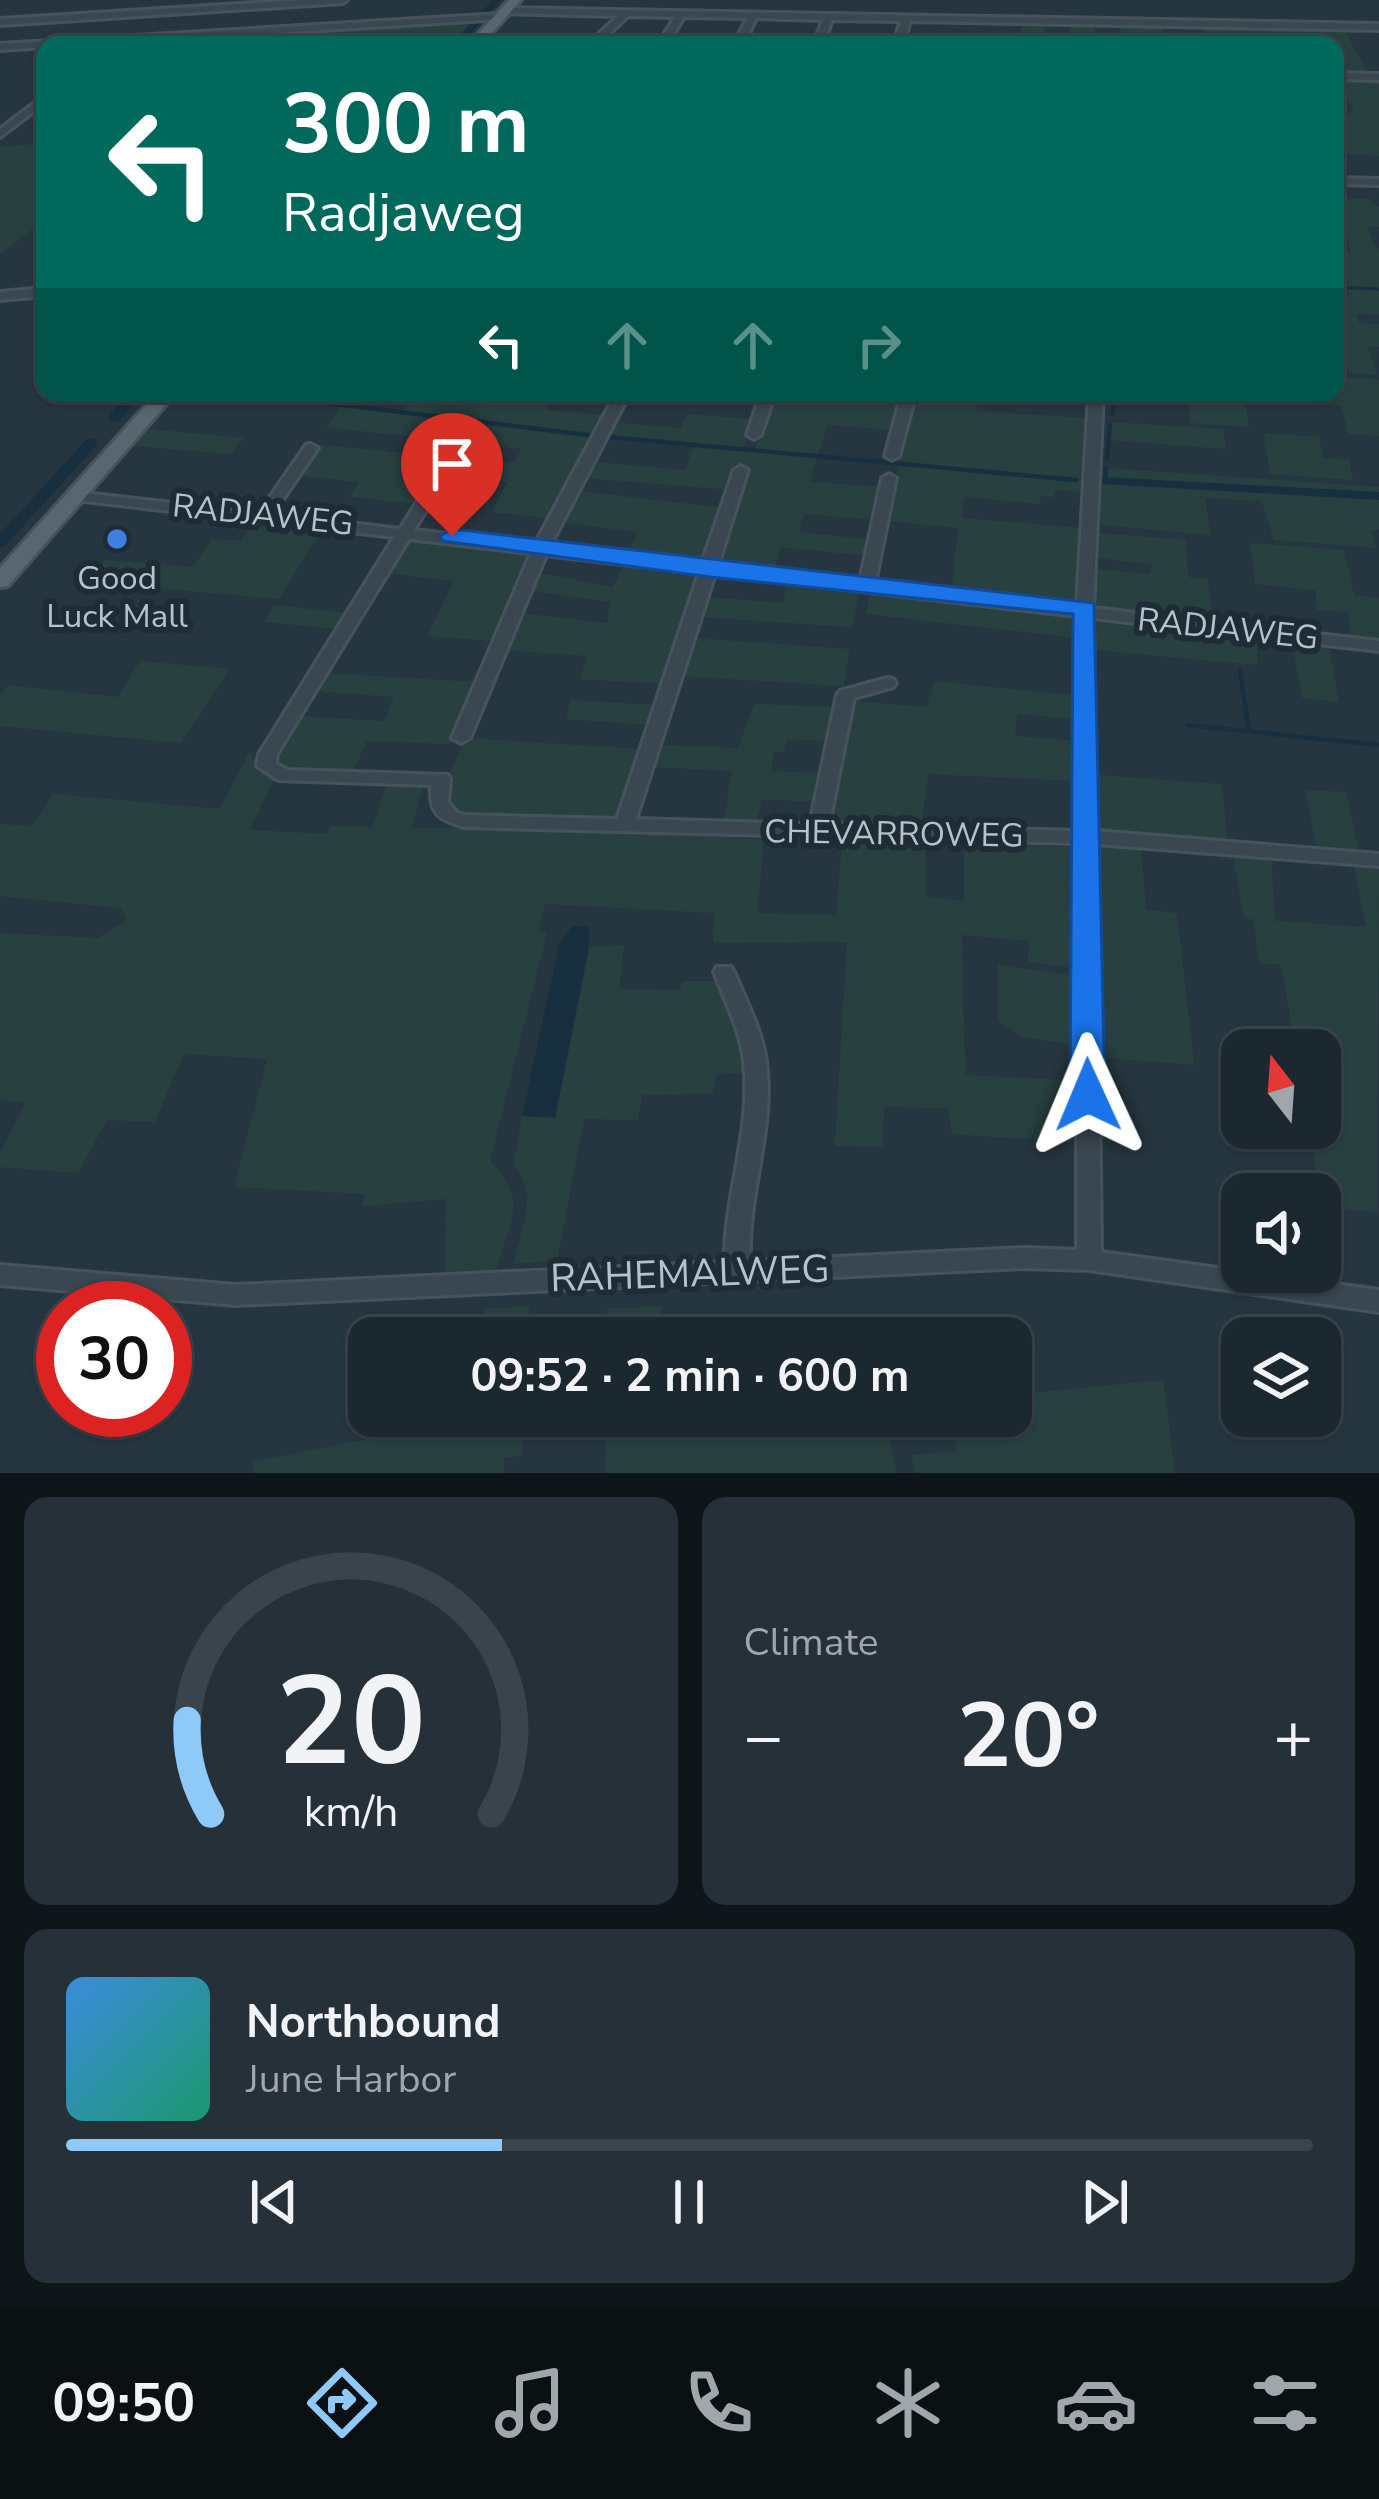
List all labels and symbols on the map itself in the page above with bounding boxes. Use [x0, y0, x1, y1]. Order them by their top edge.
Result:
pin [401, 413, 503, 536]
street label: RADJAWEG [170, 483, 356, 547]
marker: Good Luck Mall [104, 526, 130, 552]
place label: Good Luck Mall [46, 556, 188, 639]
street label: RADJAWEG [1135, 597, 1321, 661]
street label: CHEVARROWEG [764, 809, 1024, 859]
north arrow [1221, 1029, 1341, 1149]
position arrow [1025, 1032, 1151, 1158]
street label: RAHEMALWEG [549, 1243, 831, 1305]
speed limit sign: 30 [36, 1281, 192, 1437]

